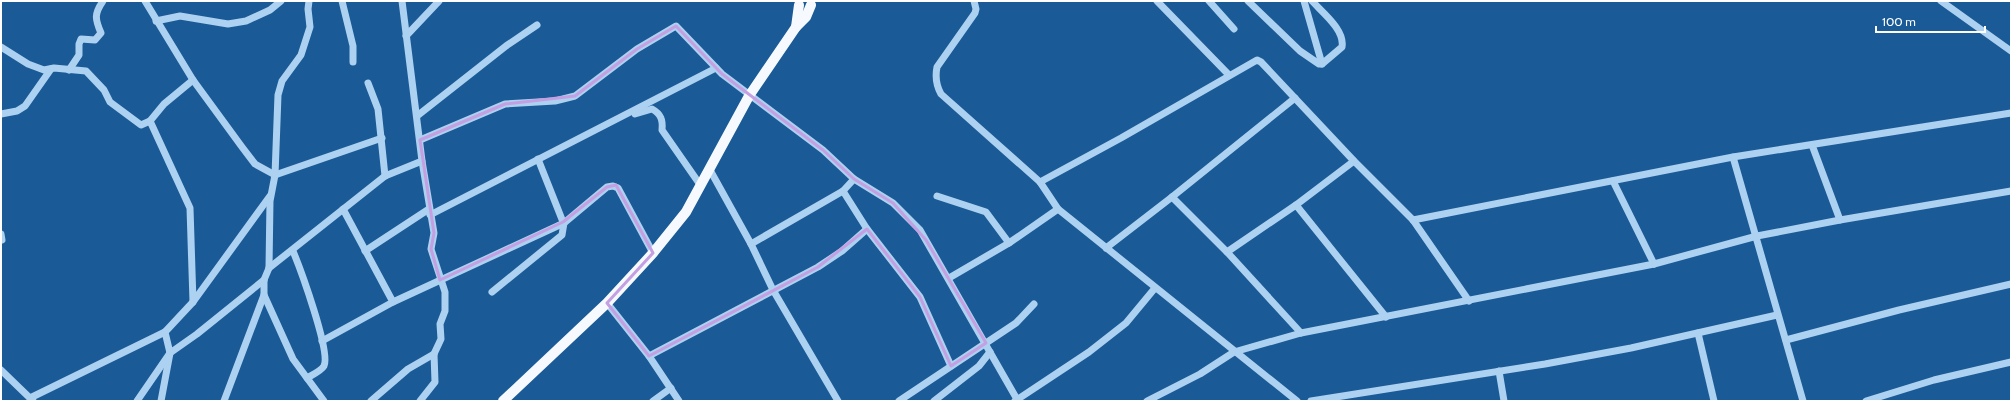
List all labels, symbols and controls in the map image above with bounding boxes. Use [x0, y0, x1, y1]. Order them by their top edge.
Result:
scale bar [1876, 8, 1985, 34]
text: 100 m [1882, 14, 1916, 29]

